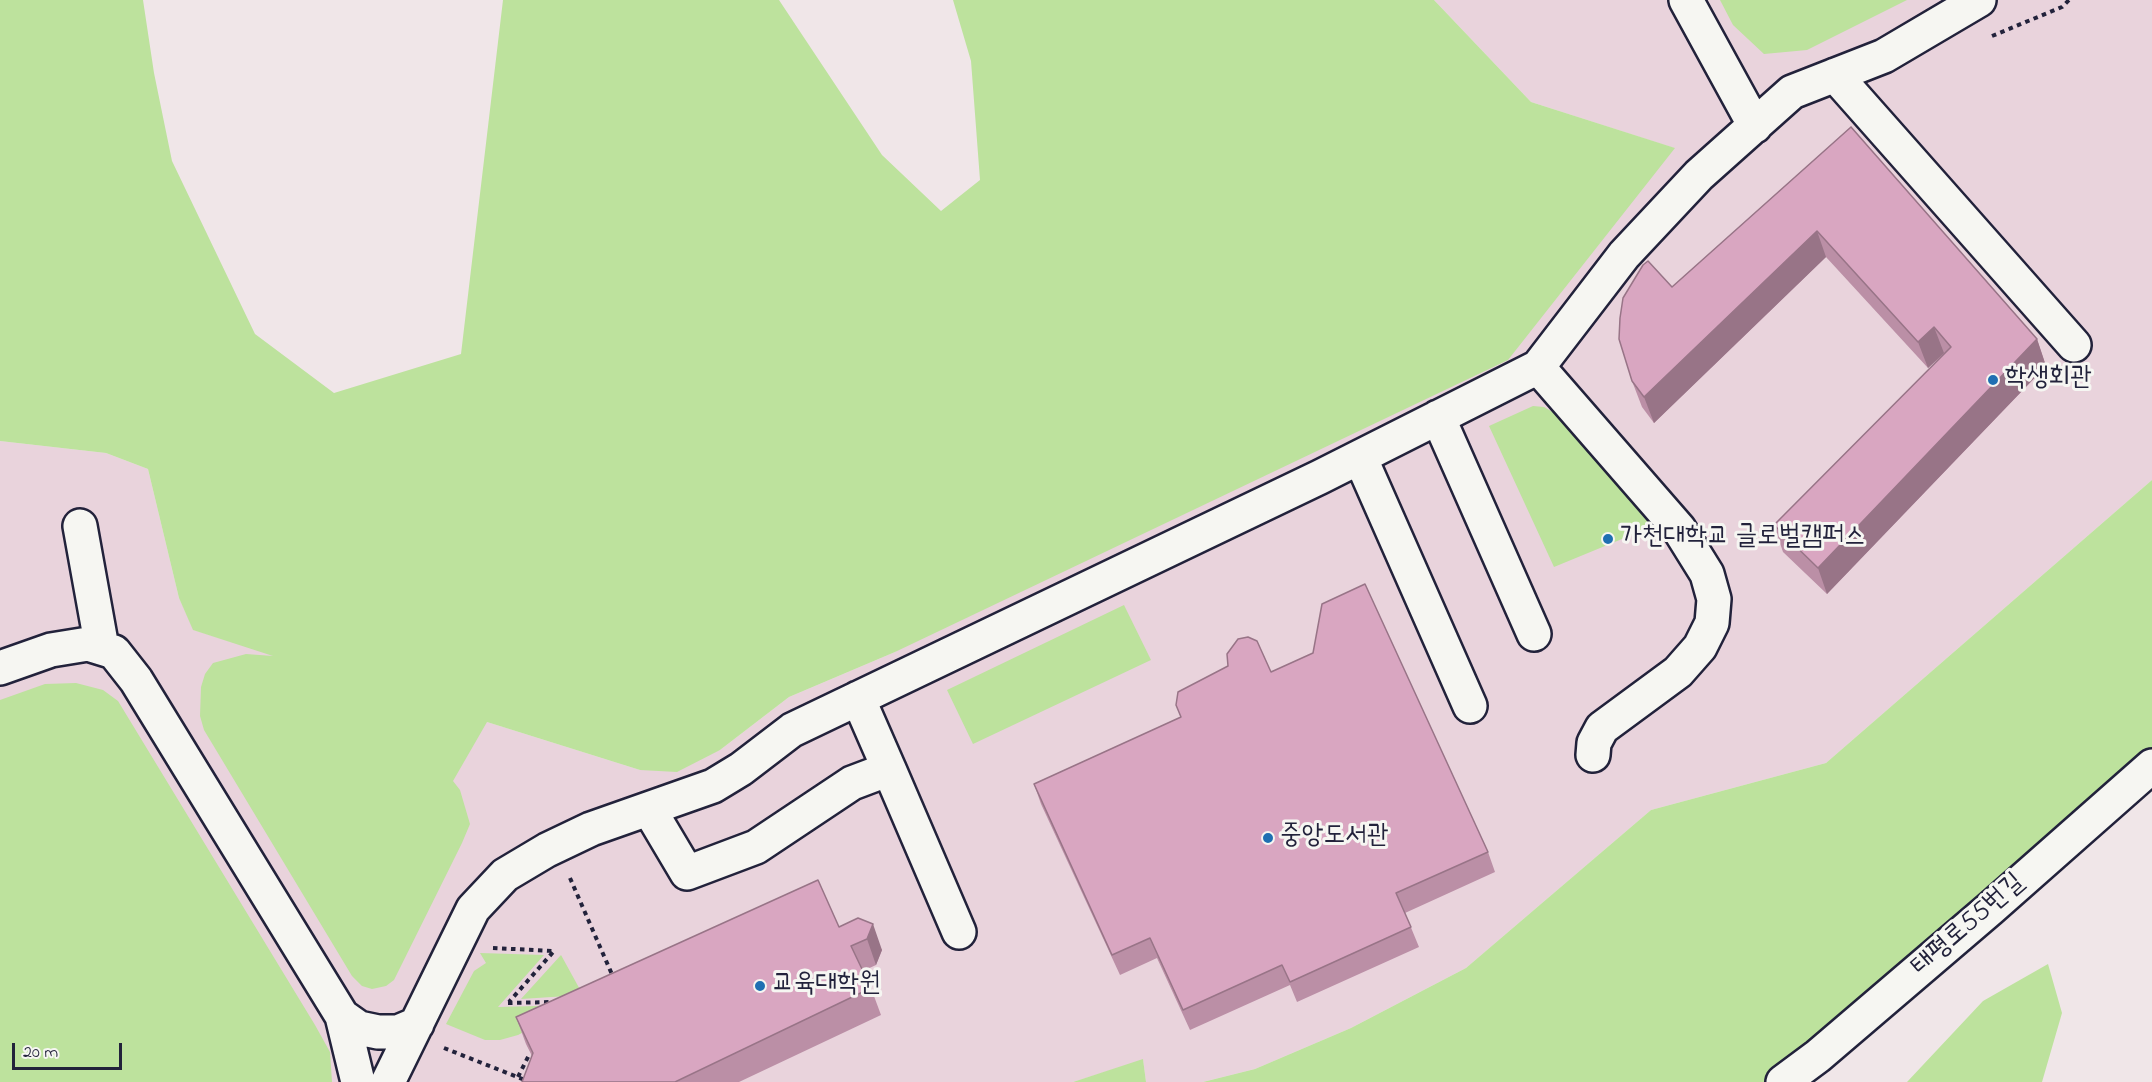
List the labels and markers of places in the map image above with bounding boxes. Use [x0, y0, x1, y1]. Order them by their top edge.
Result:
place label: 학생회관 [2005, 364, 2092, 396]
marker: 학생회관 [1986, 373, 2000, 387]
place label: 가천대학교 글로벌캠퍼스 [1620, 523, 1866, 555]
marker: 가천대학교 글로벌캠퍼스 [1601, 532, 1615, 546]
place label: 중앙도서관 [1280, 822, 1389, 854]
marker: 중앙도서관 [1261, 831, 1275, 845]
place label: 교육대학원 [772, 970, 881, 1002]
marker: 교육대학원 [753, 979, 767, 993]

